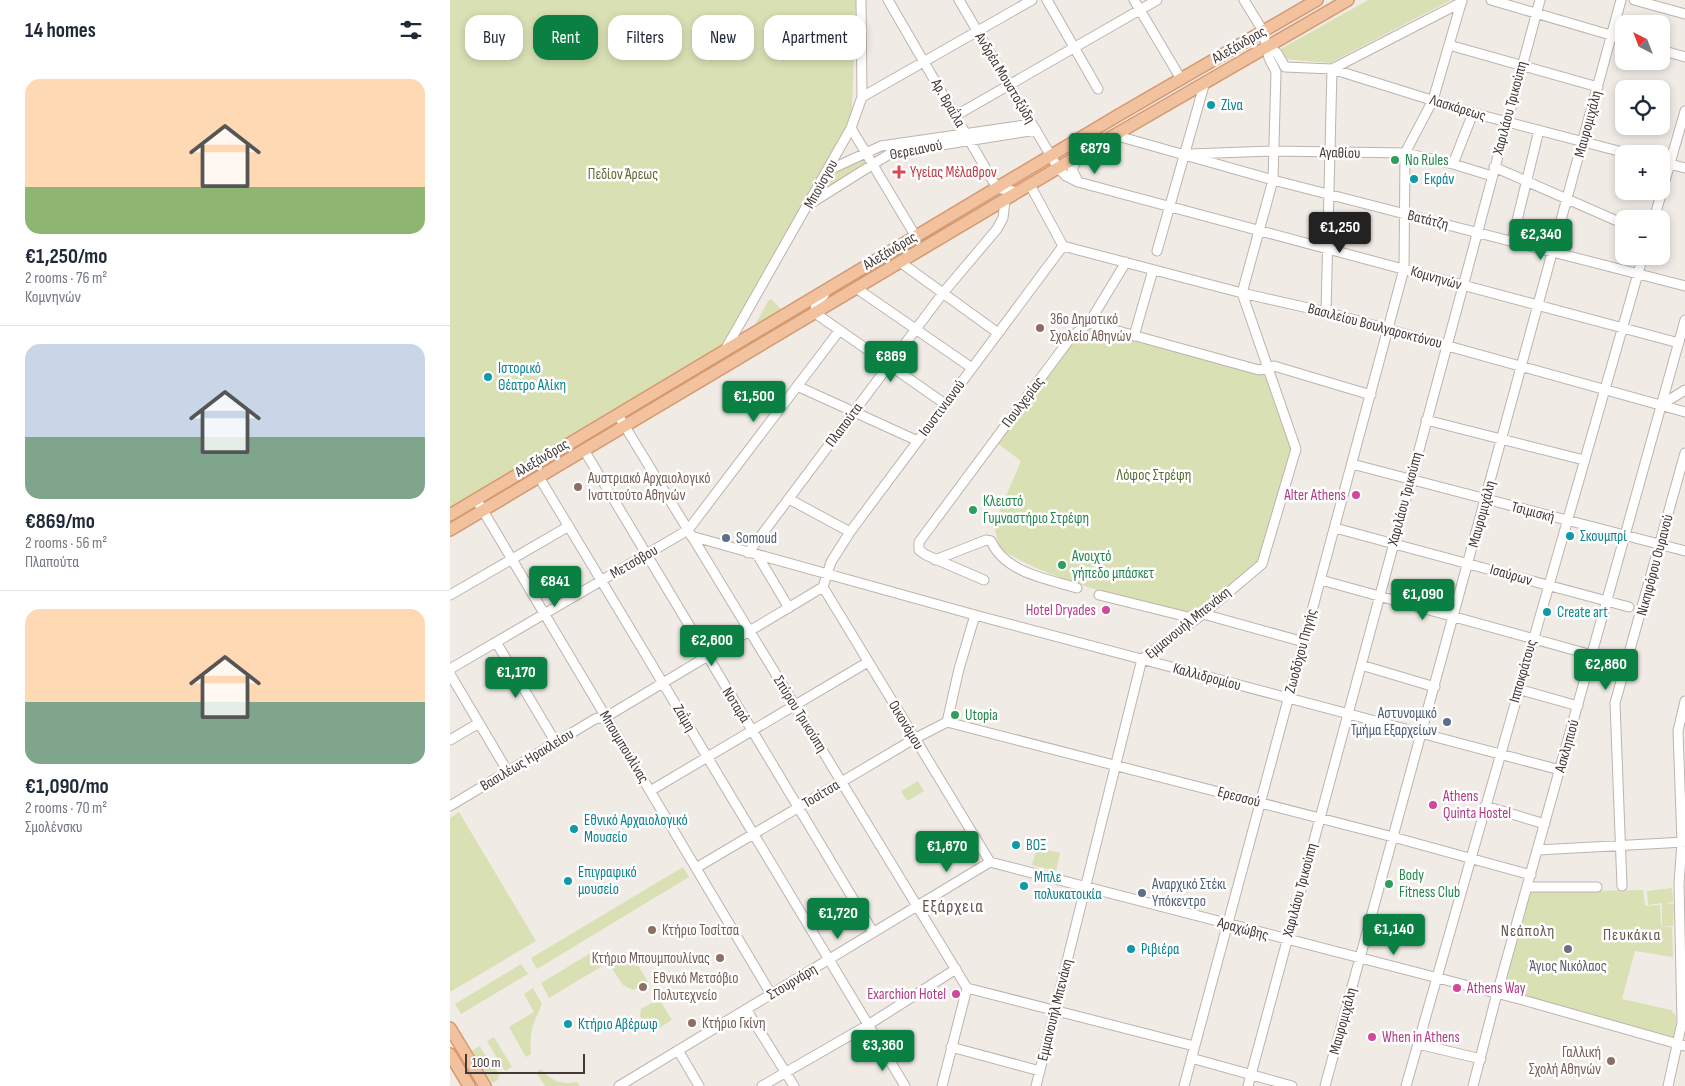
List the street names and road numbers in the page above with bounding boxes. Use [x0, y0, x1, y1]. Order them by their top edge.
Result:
street label: Αλεξάνδρας [1208, 22, 1270, 69]
street label: Ανδρέα Μουστοξύδη [970, 28, 1040, 127]
street label: Χαριλάου Τρικούπη [1488, 59, 1532, 158]
street label: Αρ. Βραΐλα [926, 75, 970, 131]
street label: Μαυρομιχάλη [1570, 89, 1606, 159]
street label: Λασκάρεως [1427, 90, 1488, 126]
street label: Θερειανού [888, 136, 944, 164]
street label: Αγαθίου [1318, 143, 1361, 163]
street label: Μπούσγου [800, 156, 842, 212]
street label: Βατάτζη [1406, 206, 1450, 234]
street label: Αλεξάνδρας [859, 227, 921, 275]
street label: Κομνηνών [1408, 262, 1464, 294]
street label: Βασιλείου Βουλγαροκτόνου [1306, 299, 1444, 353]
street label: Πουλχερίας [998, 373, 1048, 431]
street label: Ιουστινιανού [915, 376, 969, 440]
street label: Πλαπούτα [821, 399, 867, 451]
street label: Αλεξάνδρας [511, 434, 573, 482]
street label: Χαριλάου Τρικούπη [1383, 450, 1427, 549]
street label: Μαυρομιχάλη [1464, 479, 1500, 549]
street label: Τσιμισκή [1509, 497, 1557, 527]
street label: Νικηφόρου Ουρανού [1632, 512, 1678, 618]
street label: Μετσόβου [607, 541, 661, 583]
street label: Ισαύρων [1488, 560, 1534, 590]
street label: Εμμανουήλ Μπενάκη [1141, 583, 1235, 663]
street label: Ζωοδόχου Πηγής [1281, 607, 1321, 695]
street label: Ιπποκράτους [1505, 637, 1541, 705]
street label: Καλλιδρομίου [1171, 659, 1243, 695]
street label: Σπύρου Τρικούπη [769, 672, 831, 756]
street label: Νοταρά [718, 684, 755, 727]
street label: Οικονόμου [884, 697, 928, 753]
street label: Ζαΐμη [668, 701, 700, 735]
street label: Μπουμπουλίνας [595, 707, 653, 787]
street label: Ασκληπιού [1550, 717, 1584, 776]
street label: Βασιλέως Ηρακλείου [477, 725, 577, 795]
street label: Τοσίτσα [799, 775, 844, 812]
street label: Ερεσσού [1216, 782, 1262, 812]
street label: Χαριλάου Τρικούπη [1278, 841, 1322, 940]
street label: Αραχώβης [1214, 913, 1271, 945]
street label: Εμμανουήλ Μπενάκη [1033, 957, 1077, 1063]
street label: Στουρνάρη [764, 960, 820, 1004]
street label: Μαυρομιχάλη [1325, 986, 1361, 1056]

